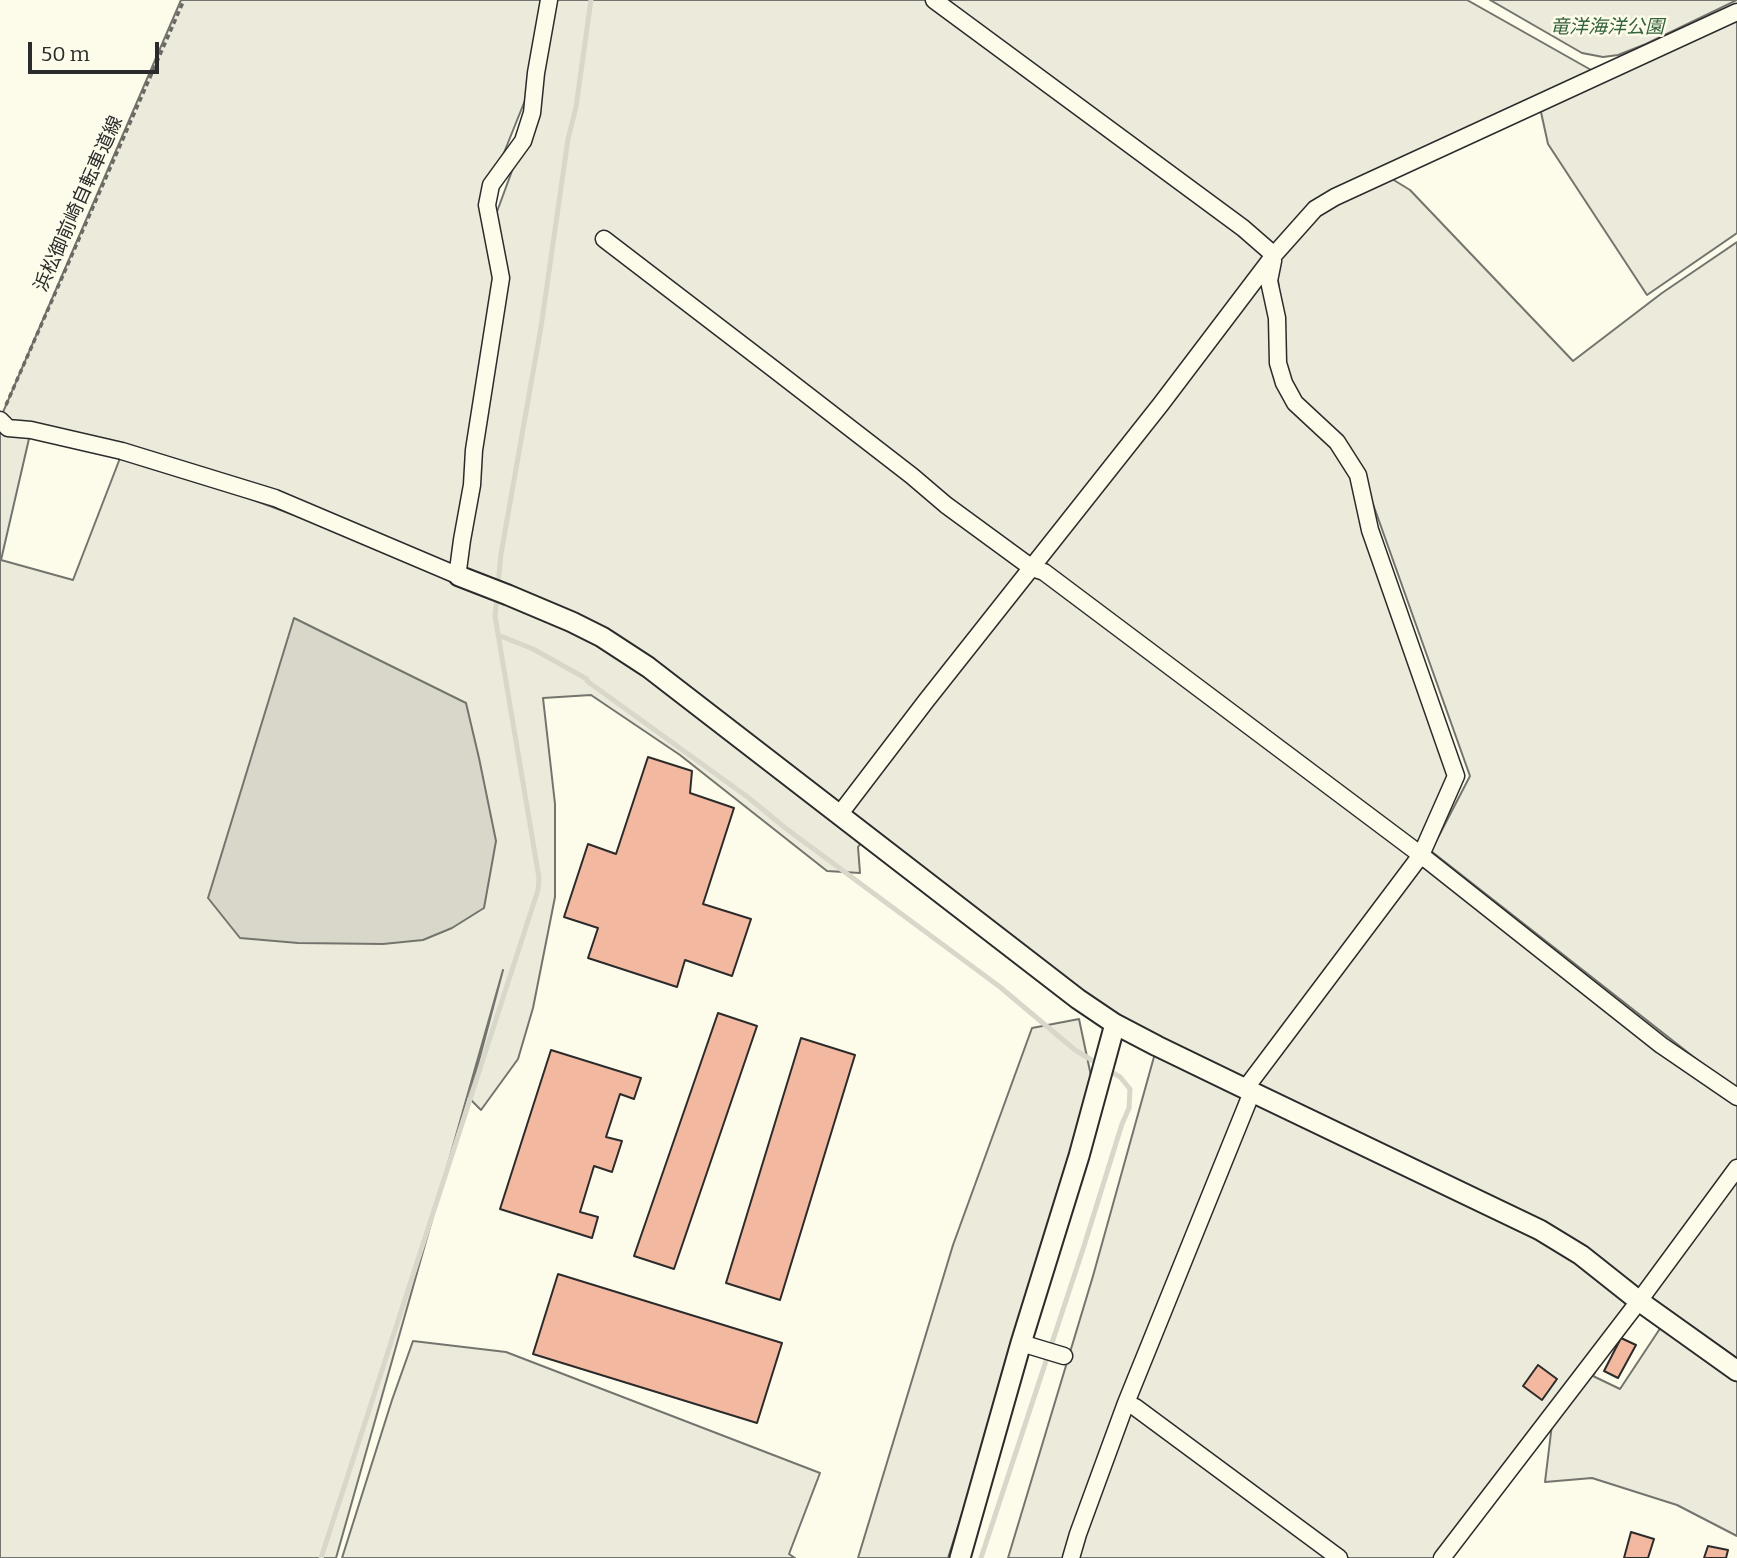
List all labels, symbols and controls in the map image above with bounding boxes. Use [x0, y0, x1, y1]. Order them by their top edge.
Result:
park label: 竜洋海洋公園 [1550, 17, 1664, 39]
scale bar [32, 28, 163, 72]
text: 50 m [41, 41, 90, 67]
street label: 浜松御前崎自転車道線 [30, 113, 128, 295]

